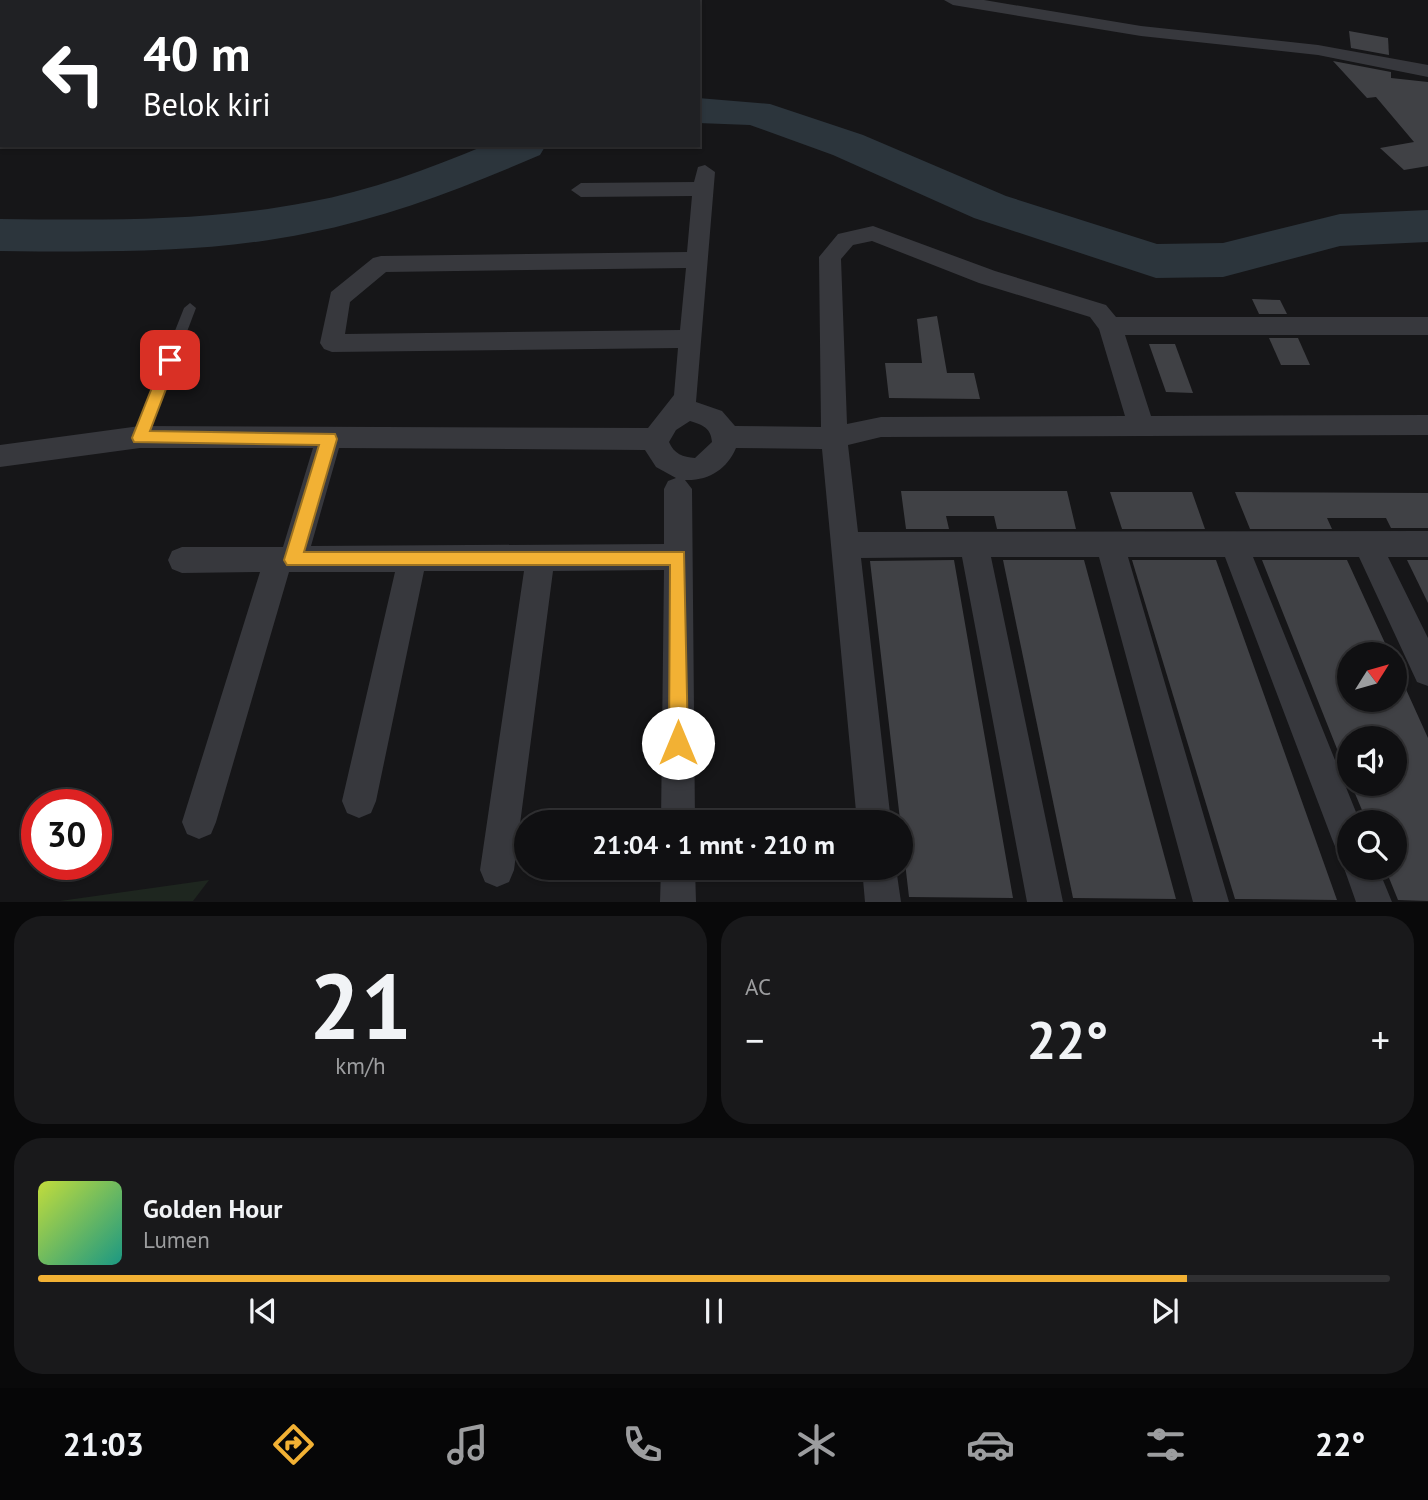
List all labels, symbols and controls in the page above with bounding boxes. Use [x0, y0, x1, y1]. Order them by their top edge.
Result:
text: 40 m [143, 21, 250, 85]
icon: left [28, 28, 119, 119]
text: Belok kiri [143, 83, 271, 125]
pin [140, 330, 200, 390]
icon: arrive [151, 341, 189, 379]
north arrow [1337, 642, 1407, 712]
map controls [1337, 642, 1407, 880]
position arrow [641, 706, 715, 780]
button: sound [1337, 726, 1407, 796]
speed limit sign: 30 [21, 789, 112, 880]
button: search [1337, 810, 1407, 880]
text: 21:04 · 1 mnt · 210 m [592, 828, 835, 861]
text: 21 [309, 946, 412, 1064]
text: AC [745, 972, 771, 1001]
text: 22° [1027, 1006, 1108, 1073]
text: − [745, 1015, 764, 1064]
text: + [1371, 1015, 1390, 1064]
text: km/h [335, 1051, 386, 1080]
text: Golden Hour [143, 1192, 282, 1225]
text: Lumen [143, 1225, 210, 1254]
icon: previous [244, 1292, 282, 1330]
icon: pause [695, 1292, 733, 1330]
icon: next [1146, 1292, 1184, 1330]
icon: directions [269, 1420, 318, 1469]
icon: music [443, 1420, 492, 1469]
icon: phone [618, 1420, 667, 1469]
icon: climate [792, 1420, 841, 1469]
icon: car [966, 1420, 1015, 1469]
icon: filters [1141, 1420, 1190, 1469]
text: 21:03 [63, 1423, 144, 1465]
text: 22° [1315, 1423, 1365, 1465]

